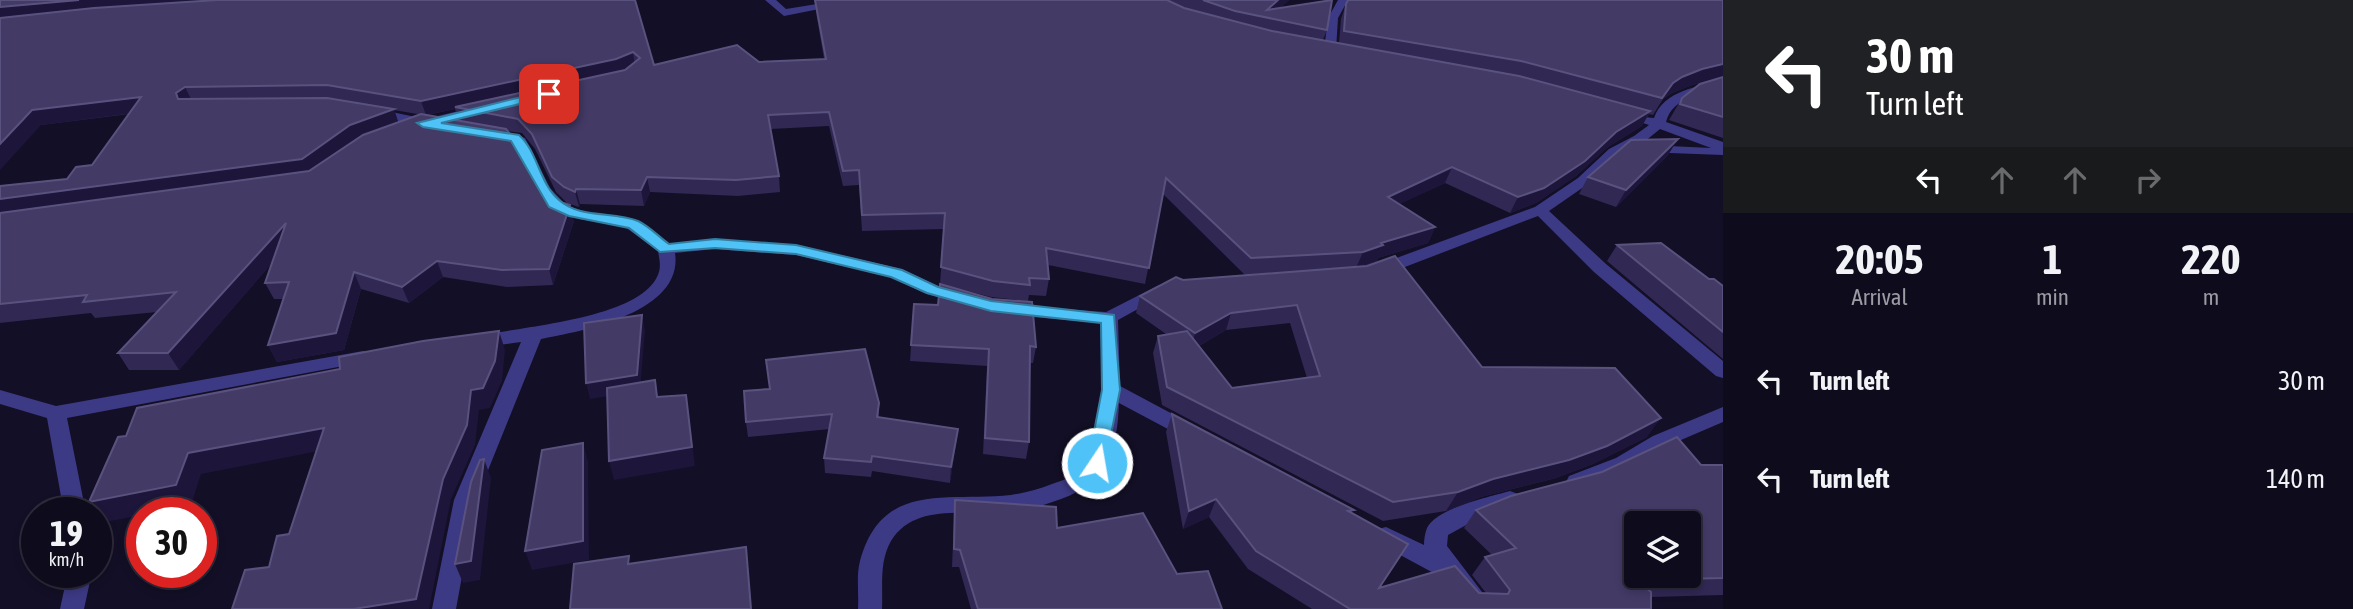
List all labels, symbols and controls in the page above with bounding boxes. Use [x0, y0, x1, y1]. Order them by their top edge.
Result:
text: 30 m [1866, 27, 1954, 83]
icon: left [1751, 28, 1842, 119]
pin [519, 64, 579, 124]
icon: arrive [530, 75, 568, 113]
text: Turn left [1866, 85, 1964, 122]
icon: left [1910, 161, 1948, 199]
icon: ahead [1983, 161, 2021, 199]
icon: ahead [2056, 161, 2094, 199]
icon: right [2129, 161, 2167, 199]
text: 20:05 [1835, 235, 1924, 283]
text: 1 [2043, 235, 2062, 283]
text: 220 [2181, 235, 2241, 283]
text: Arrival [1851, 284, 1908, 310]
text: min [2036, 284, 2069, 310]
text: m [2203, 284, 2219, 310]
icon: left [1751, 362, 1789, 400]
text: Turn left [1810, 366, 1890, 396]
text: 30 m [2278, 366, 2325, 396]
position arrow [1060, 426, 1134, 500]
icon: left [1751, 460, 1789, 498]
text: Turn left [1810, 464, 1890, 494]
text: 140 m [2266, 464, 2325, 494]
speed limit sign: 30 [126, 497, 217, 588]
map controls [1624, 511, 1701, 588]
button: layers [1624, 511, 1701, 588]
text: 19 [50, 513, 83, 553]
text: km/h [49, 549, 84, 570]

